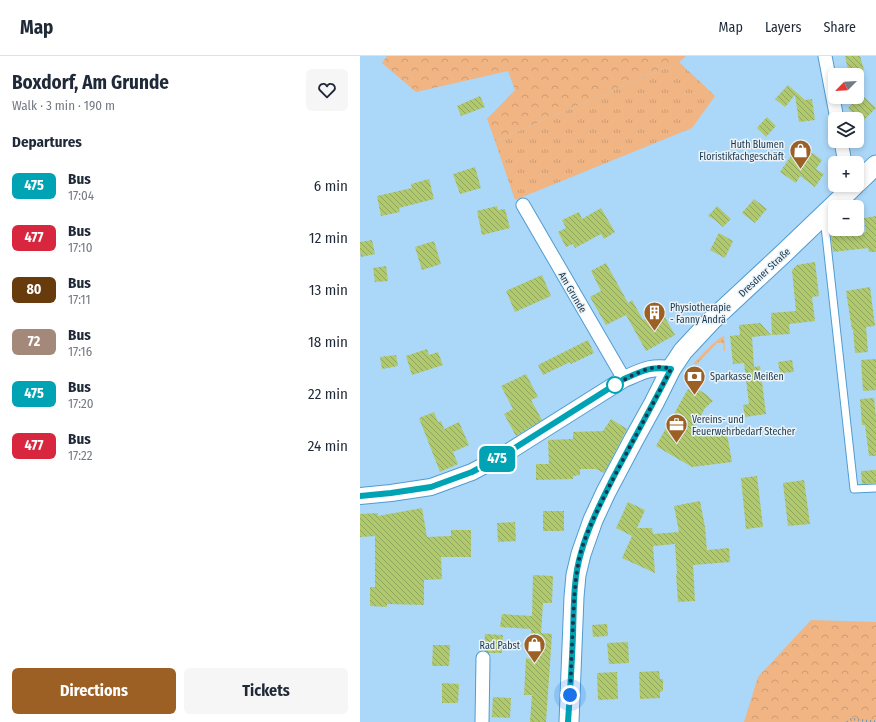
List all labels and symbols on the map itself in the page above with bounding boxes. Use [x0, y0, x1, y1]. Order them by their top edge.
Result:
north arrow [828, 68, 864, 104]
shop icon: Huth Blumen Floristikfachgeschäft [787, 137, 813, 170]
place label: Huth Blumen Floristikfachgeschäft [699, 139, 785, 163]
street label: Dresdner Straße [736, 246, 793, 300]
street label: Am Grunde [556, 270, 589, 315]
building icon: Physiotherapie - Fanny Andrä [642, 300, 668, 333]
place label: Physiotherapie - Fanny Andrä [670, 302, 731, 326]
bank icon: Sparkasse Meißen [681, 363, 707, 396]
place label: Sparkasse Meißen [710, 371, 784, 383]
unlabelled marker [606, 376, 624, 394]
office icon: Vereins- und Feuerwehrbedarf Stecher [664, 412, 690, 445]
place label: Vereins- und Feuerwehrbedarf Stecher [692, 414, 796, 438]
line badge: 475 [474, 446, 520, 472]
shop icon: Rad Pabst [522, 632, 548, 665]
place label: Rad Pabst [480, 640, 521, 652]
your location [560, 685, 580, 705]

